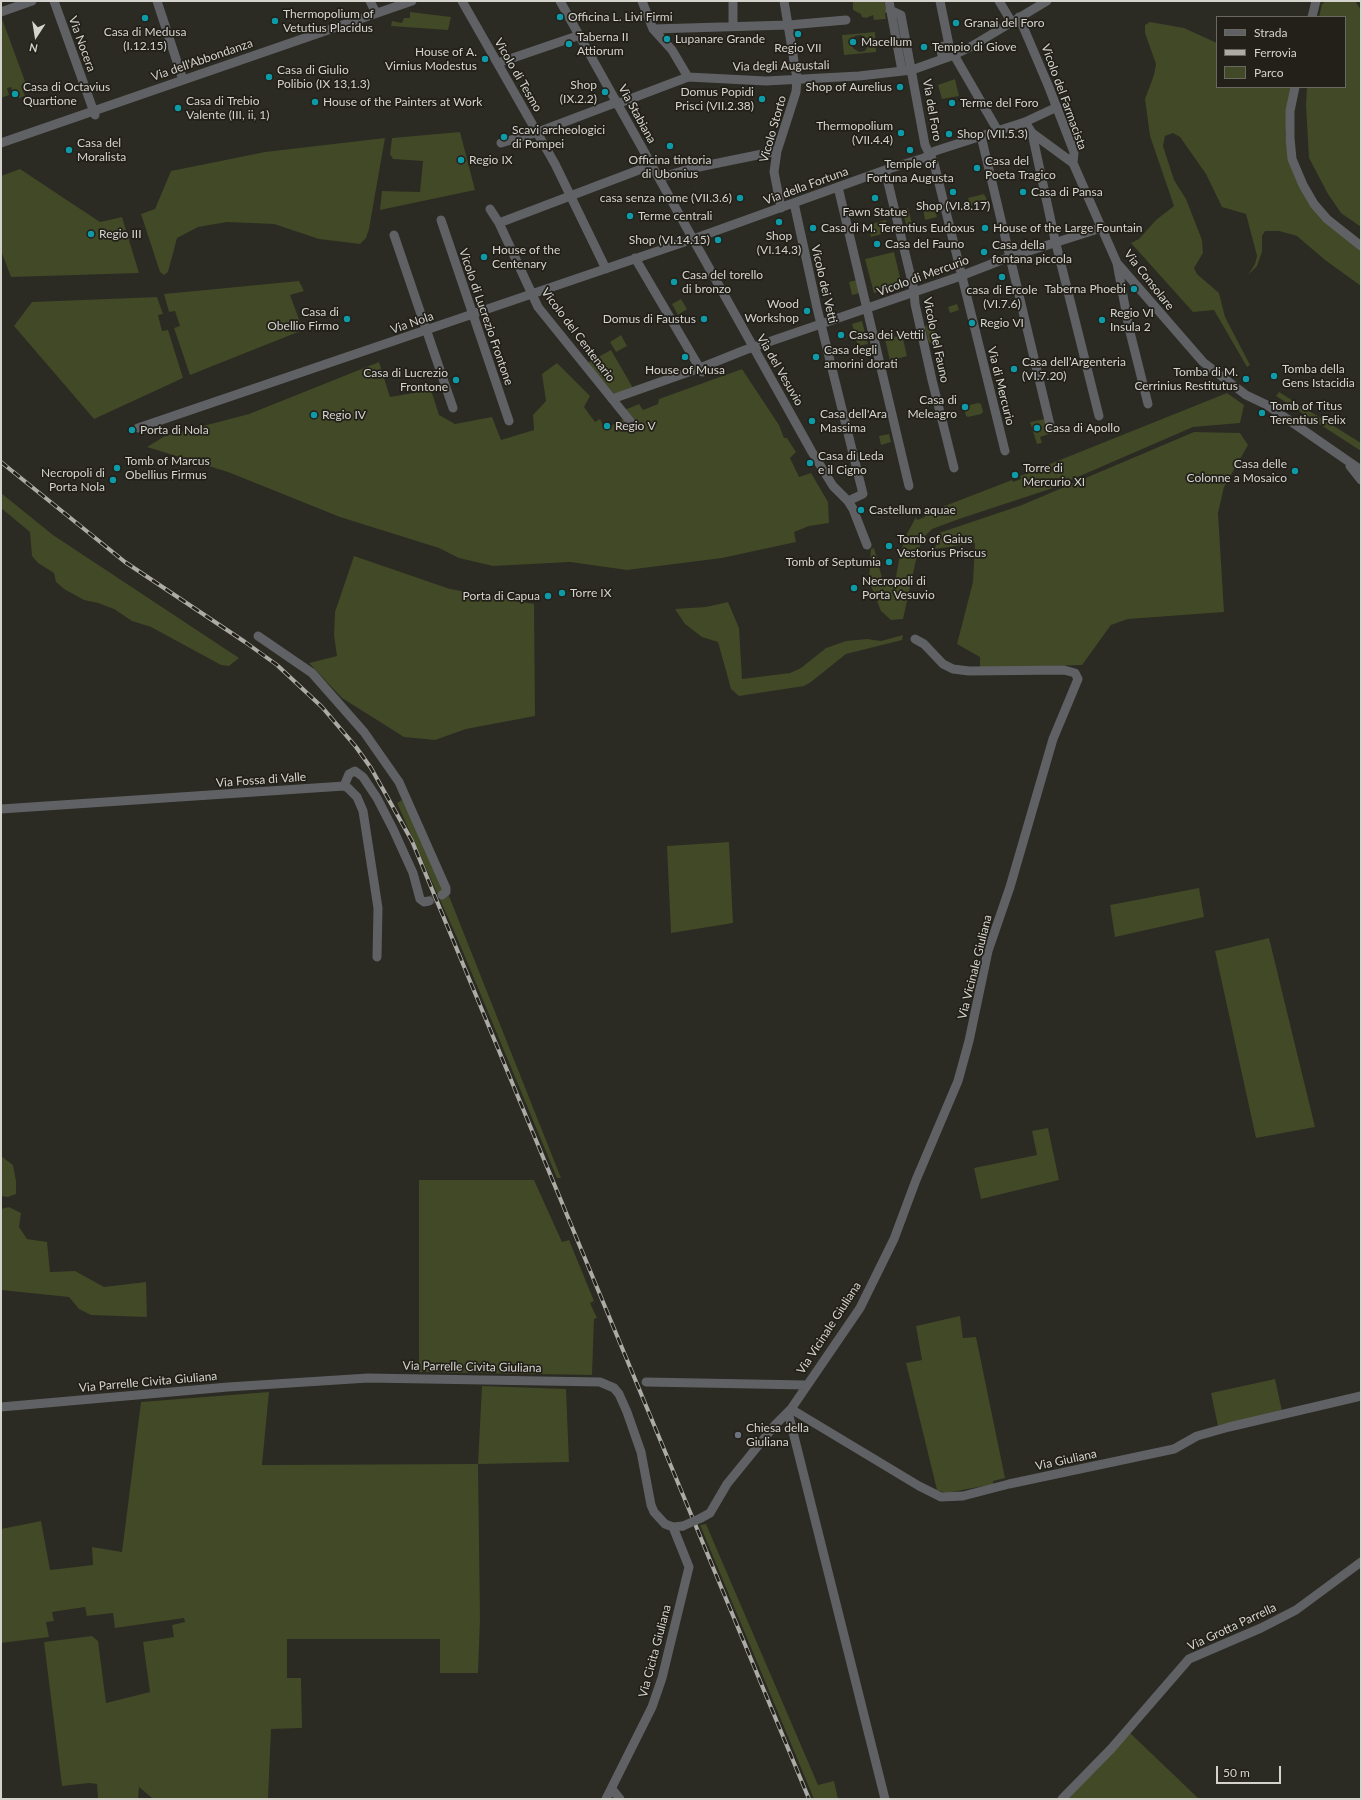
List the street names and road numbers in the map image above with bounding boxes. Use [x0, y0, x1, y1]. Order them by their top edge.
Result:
street label: Via Nocera [65, 14, 99, 74]
street label: Via dell'Abbondanza [149, 36, 255, 84]
street label: Vicolo di Tesmo [491, 36, 545, 114]
street label: Vicolo del Farmacista [1038, 42, 1090, 152]
street label: Via degli Augustali [732, 58, 830, 74]
street label: Via del Foro [919, 78, 945, 142]
street label: Via Stabiana [615, 82, 659, 146]
street label: Vicolo Storto [757, 94, 789, 164]
street label: Via della Fortuna [762, 164, 850, 208]
street label: Vicolo dei Vetti [808, 243, 840, 325]
street label: Vicolo di Lucrezio Frontone [456, 247, 516, 387]
street label: Via Consolare [1121, 247, 1177, 313]
street label: Vicolo di Mercurio [875, 253, 971, 299]
street label: Vicolo del Centenario [538, 285, 618, 385]
street label: Vicolo del Fauno [920, 296, 952, 384]
street label: Via Nola [389, 309, 435, 337]
street label: Via del Vesuvio [754, 332, 806, 408]
street label: Via di Mercurio [984, 345, 1018, 427]
street label: Via Fossa di Valle [215, 770, 307, 790]
street label: Via Vicinale Giuliana [955, 913, 995, 1021]
street label: Via Vicinale Giuliana [794, 1279, 864, 1377]
street label: Via Parrelle Civita Giuliana [402, 1359, 542, 1375]
street label: Via Parrelle Civita Giuliana [78, 1369, 218, 1395]
street label: Via Giuliana [1034, 1446, 1098, 1474]
street label: Via Grotta Parrella [1185, 1600, 1279, 1654]
street label: Via Cicita Giuliana [636, 1603, 674, 1699]

